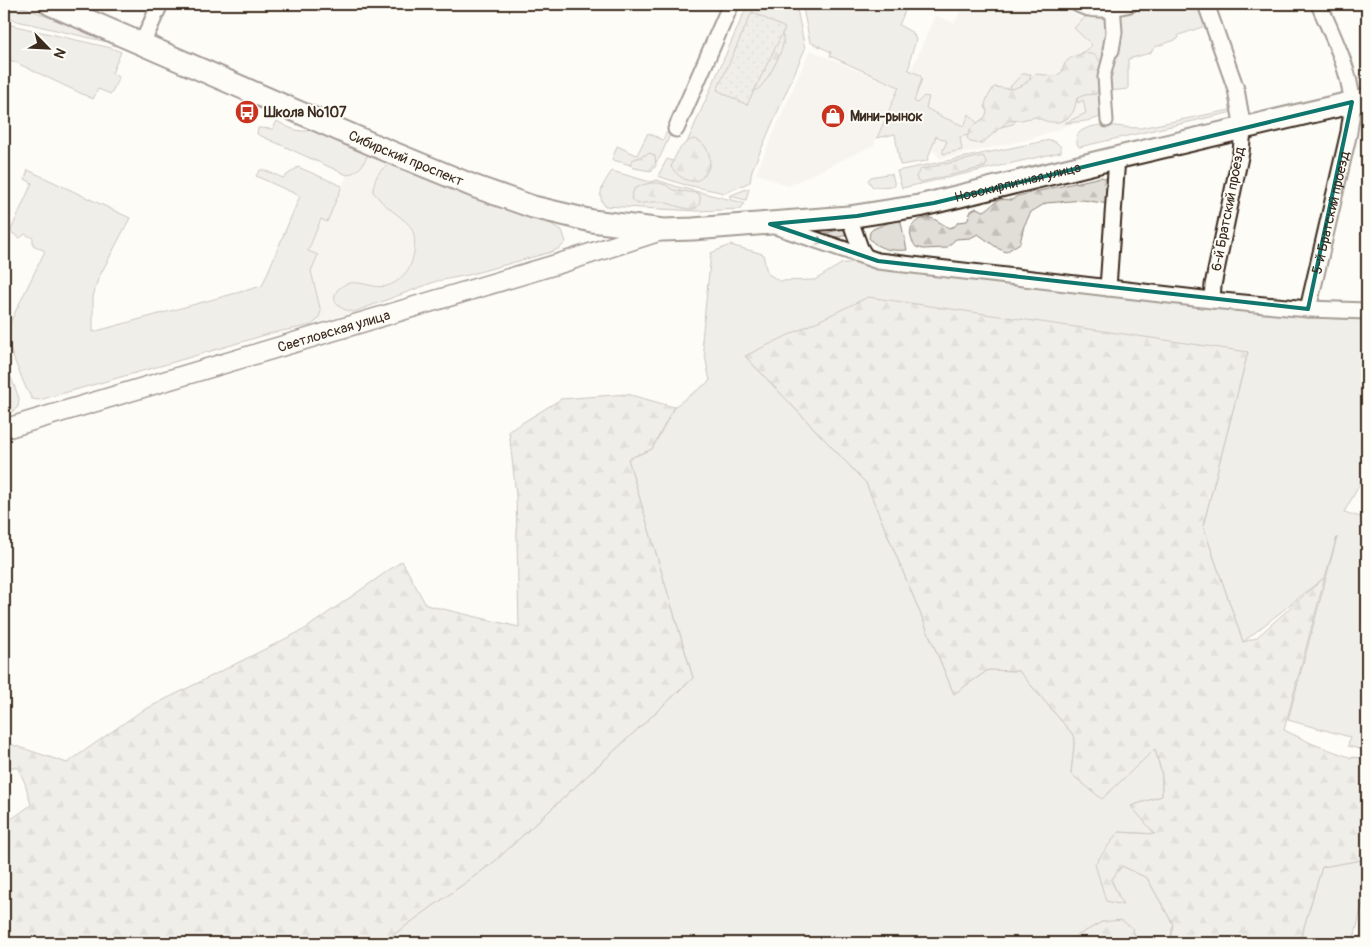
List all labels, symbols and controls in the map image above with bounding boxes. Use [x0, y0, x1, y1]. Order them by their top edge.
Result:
north arrow [22, 22, 72, 72]
text: N [50, 45, 69, 61]
bus stop icon: Школа №107 [234, 99, 260, 125]
shop icon: Мини-рынок [820, 103, 846, 129]
place label: Школа №107 [263, 104, 347, 121]
place label: Мини-рынок [850, 108, 923, 125]
street label: Сибирский проспект [346, 126, 466, 189]
street label: 6-й Братский проезд [1208, 145, 1248, 272]
street label: 5-й Братский проезд [1308, 149, 1353, 276]
street label: Новокирпичная улица [953, 158, 1082, 206]
one-way arrow [808, 236, 823, 245]
street label: Светловская улица [275, 306, 392, 356]

